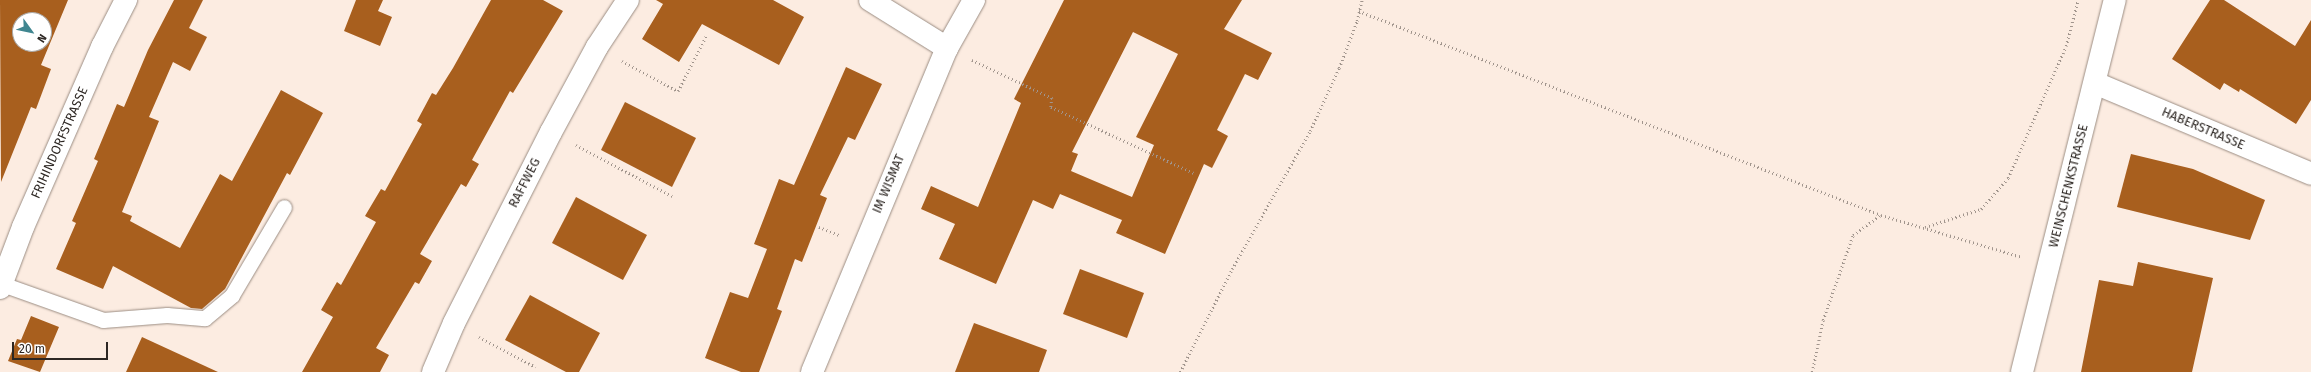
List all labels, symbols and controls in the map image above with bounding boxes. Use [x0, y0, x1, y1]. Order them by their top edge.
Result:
north arrow [12, 12, 52, 52]
text: N [34, 32, 49, 45]
street label: FRIHINDORFSTRASSE [28, 85, 92, 201]
street label: HABERSTRASSE [2159, 104, 2247, 154]
street label: WEINSCHENKSTRASSE [2046, 123, 2092, 249]
street label: IM WISMAT [870, 152, 908, 216]
street label: RAFFWEG [506, 155, 544, 211]
scale bar [14, 334, 110, 360]
text: 20 m [19, 342, 45, 356]

